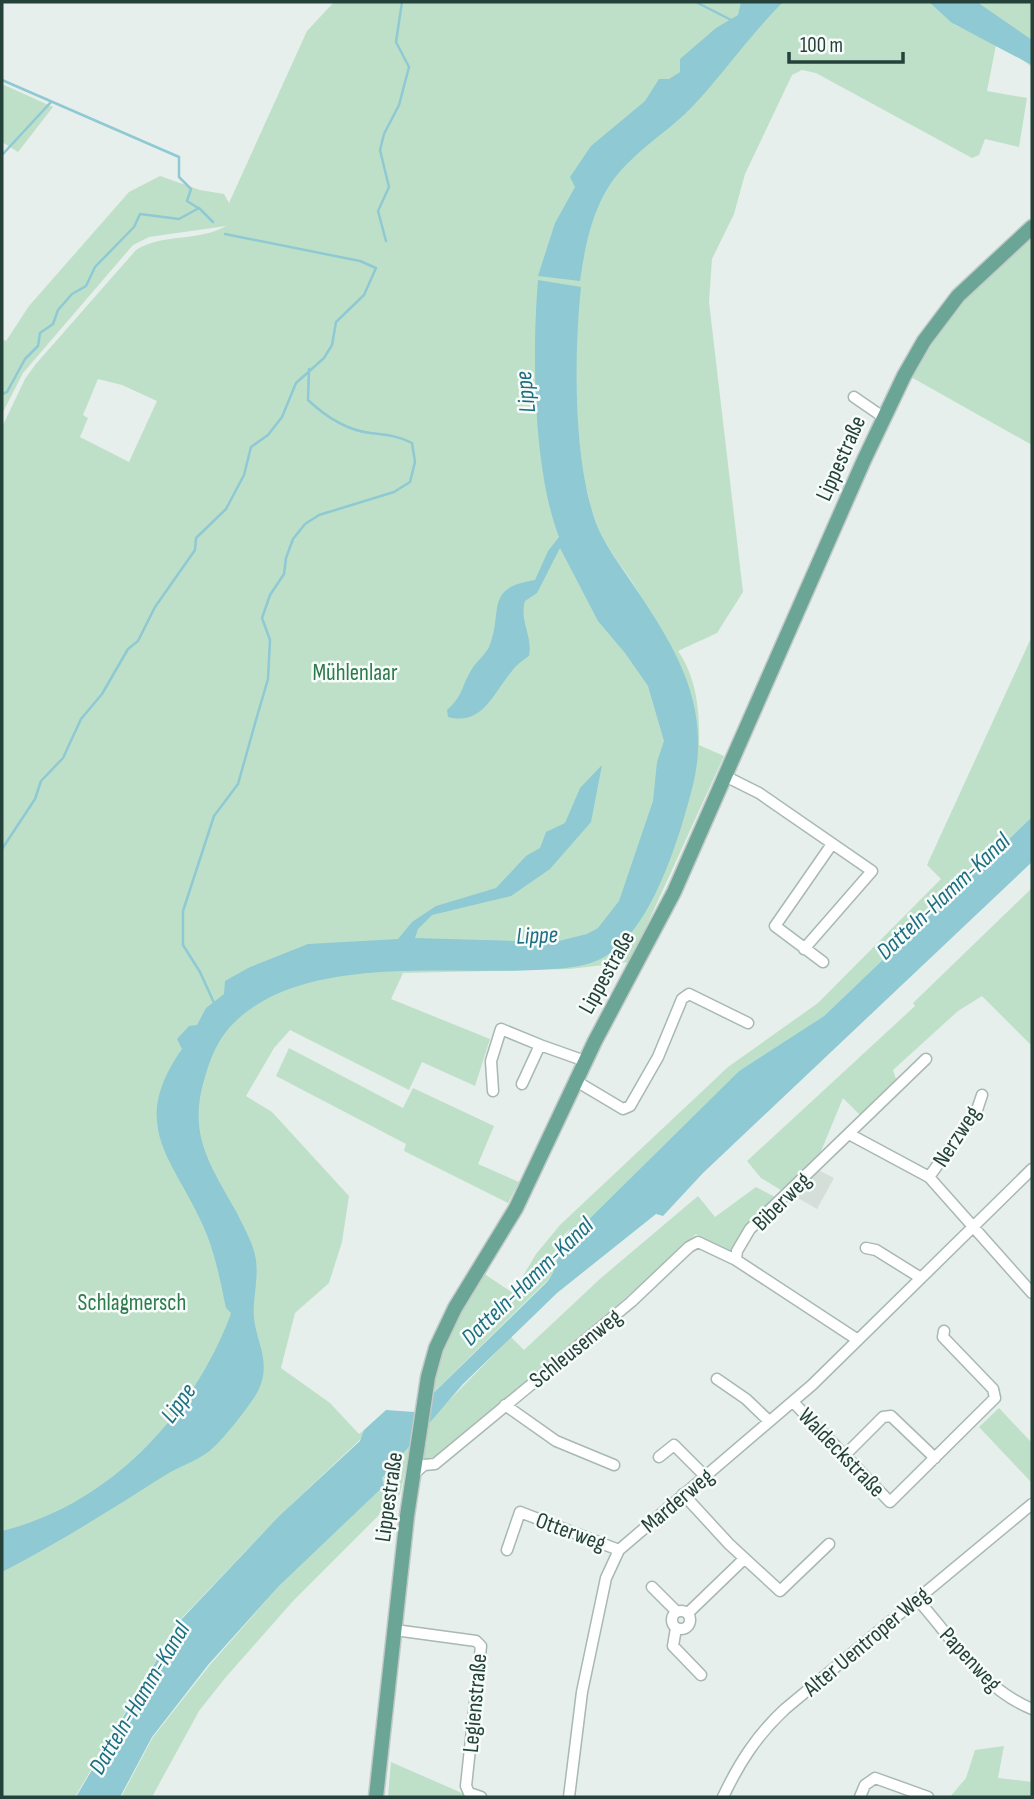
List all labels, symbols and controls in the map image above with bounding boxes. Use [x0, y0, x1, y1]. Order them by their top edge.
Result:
scale bar [789, 21, 903, 65]
text: 100 m [800, 33, 843, 58]
water label: Lippe [509, 370, 542, 414]
street label: Lippestraße [810, 411, 872, 505]
park label: Mühlenlaar [312, 659, 398, 687]
water label: Datteln-Hamm-Kanal [870, 827, 1017, 966]
water label: Lippe [516, 920, 558, 951]
street label: Lippestraße [573, 926, 641, 1019]
street label: Nerzweg [927, 1101, 987, 1172]
street label: Biberweg [747, 1167, 817, 1237]
water label: Datteln-Hamm-Kanal [455, 1211, 600, 1352]
park label: Schlagmersch [78, 1289, 186, 1317]
street label: Schleusenweg [524, 1303, 627, 1394]
water label: Lippe [154, 1378, 202, 1429]
street label: Waldeckstraße [792, 1402, 891, 1503]
street label: Lippestraße [369, 1450, 409, 1544]
street label: Marderweg [636, 1462, 719, 1539]
street label: Otterweg [532, 1506, 610, 1558]
street label: Alter Uentroper Weg [797, 1581, 935, 1703]
water label: Datteln-Hamm-Kanal [83, 1616, 197, 1780]
street label: Papenweg [933, 1622, 1007, 1698]
street label: Legienstraße [457, 1652, 493, 1754]

